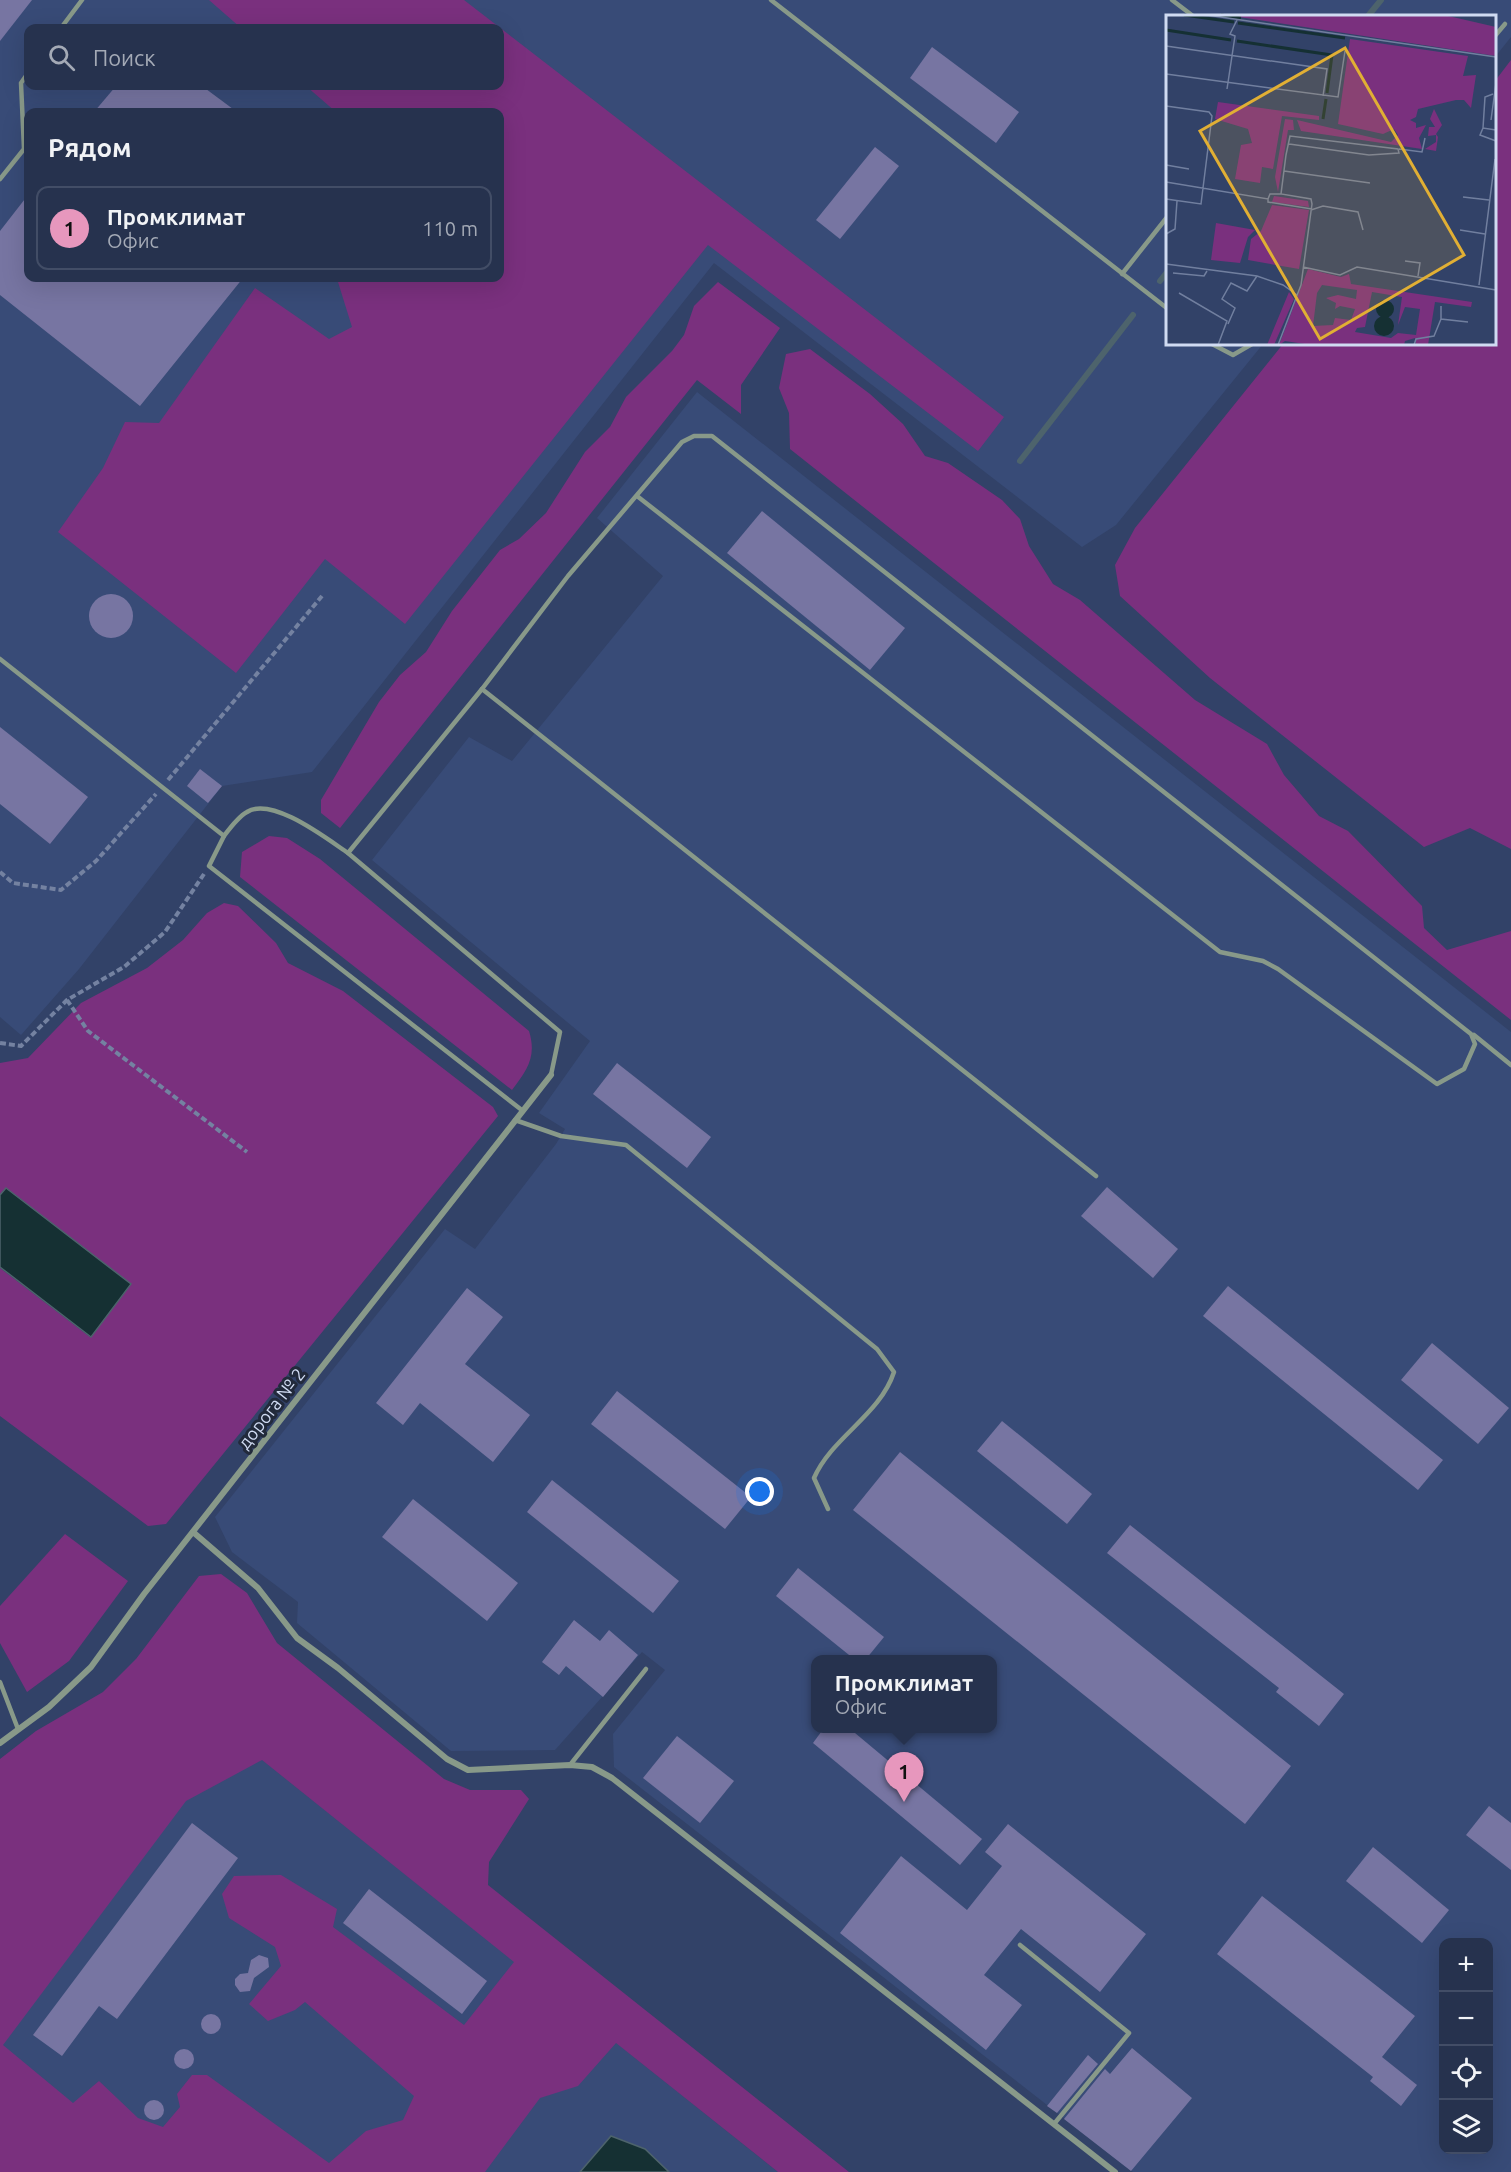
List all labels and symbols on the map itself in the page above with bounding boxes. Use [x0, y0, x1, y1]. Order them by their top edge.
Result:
inset map [1166, 15, 1496, 345]
street label: дорога № 2 [233, 1364, 309, 1452]
your location [745, 1477, 774, 1506]
pin: 1 [884, 1752, 924, 1802]

